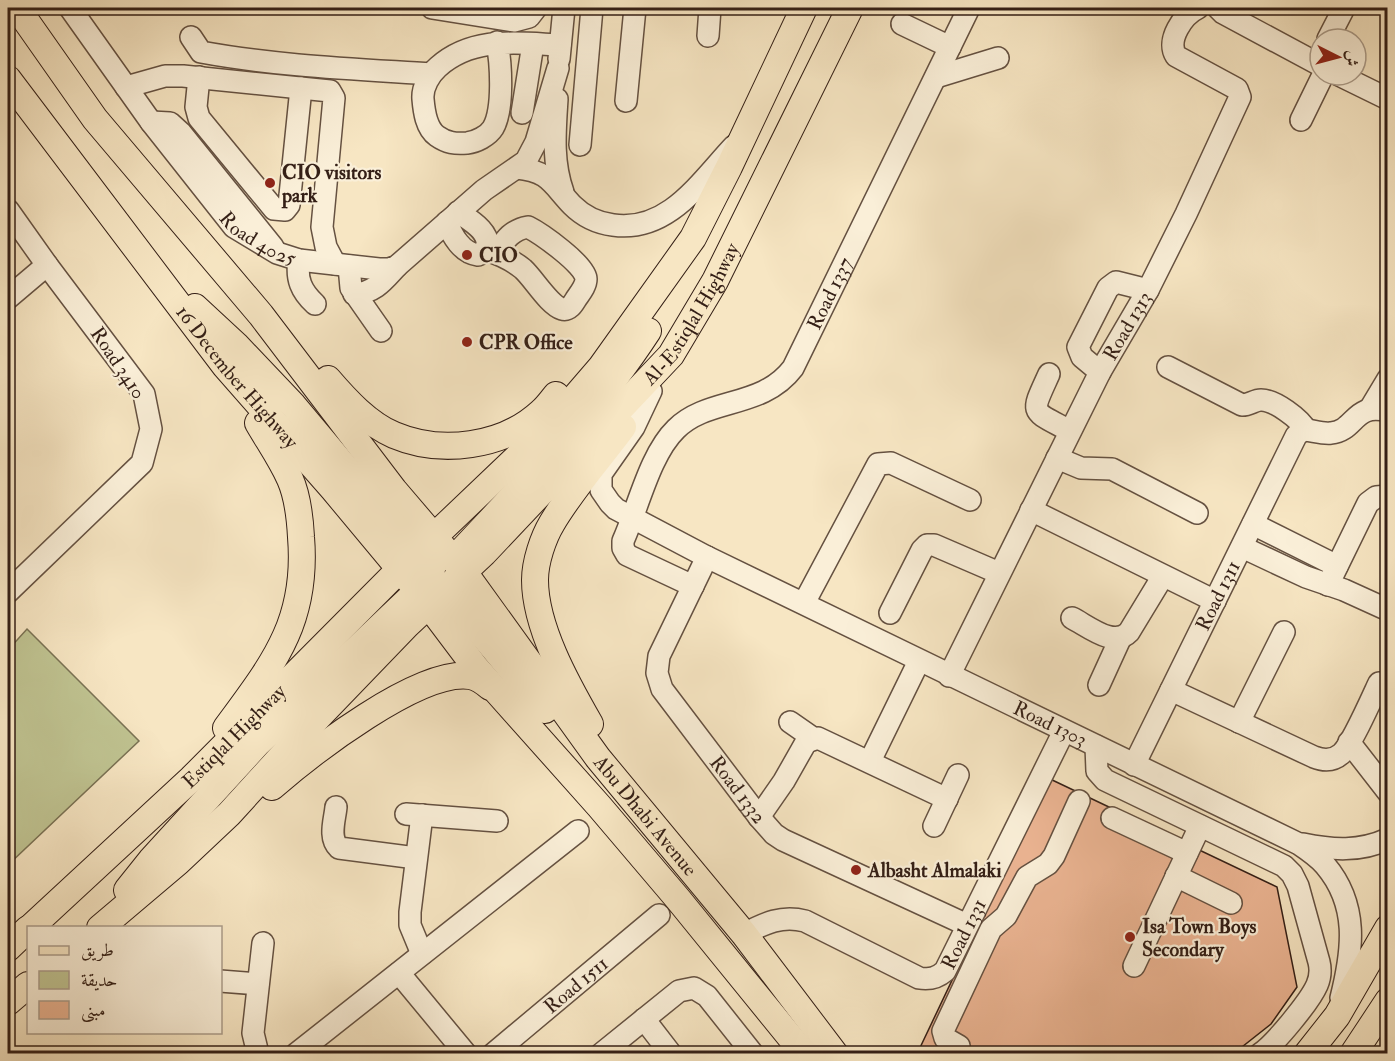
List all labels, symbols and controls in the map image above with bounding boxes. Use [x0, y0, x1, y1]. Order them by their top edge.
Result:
north arrow [1308, 27, 1368, 87]
text: ش [1341, 50, 1363, 67]
place label: CIO visitors park [281, 160, 382, 209]
marker: CIO visitors park [263, 176, 277, 190]
street label: Road 4025 [214, 206, 299, 271]
street label: Al-Estiqlal Highway [636, 238, 745, 391]
place label: CIO [479, 243, 518, 268]
marker: CIO [460, 248, 474, 262]
street label: Road 1337 [801, 253, 858, 334]
street label: Road 1313 [1097, 287, 1157, 365]
street label: 16 December Highway [171, 300, 305, 454]
street label: Road 3410 [85, 322, 151, 404]
place label: CPR Office [479, 330, 573, 355]
marker: CPR Office [460, 335, 474, 349]
street label: Road 1311 [1190, 556, 1245, 635]
street label: Estiqlal Highway [177, 678, 292, 793]
street label: Road 1303 [1009, 695, 1091, 752]
street label: Abu Dhabi Avenue [588, 749, 703, 881]
street label: Road 1332 [704, 751, 772, 828]
place label: Albasht Almalaki [867, 858, 1002, 883]
marker: Albasht Almalaki [849, 863, 863, 877]
street label: Road 1331 [935, 894, 991, 973]
place label: Isa Town Boys Secondary [1142, 914, 1256, 963]
legend [27, 926, 222, 1034]
marker: Isa Town Boys Secondary [1123, 930, 1137, 944]
text: طريق [81, 939, 114, 962]
street label: Road 1511 [539, 951, 613, 1019]
text: حديقة [81, 969, 117, 992]
text: مبنى [81, 999, 106, 1023]

